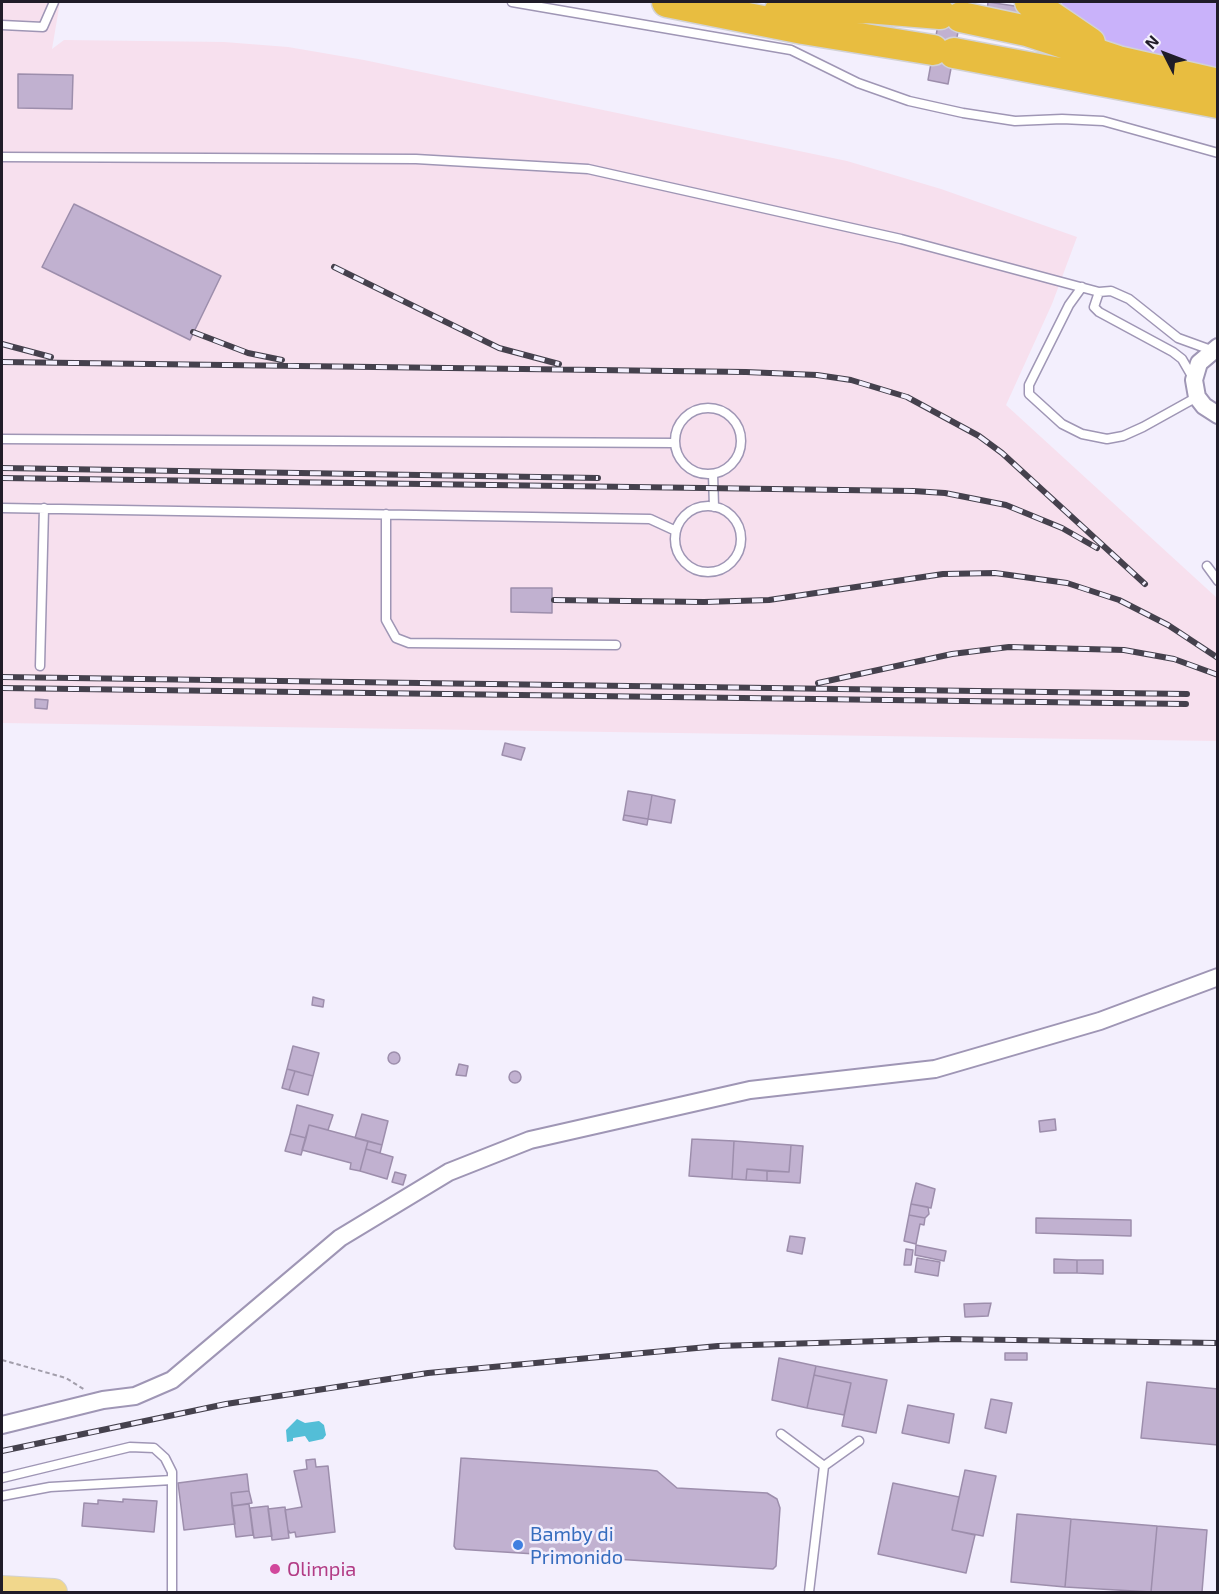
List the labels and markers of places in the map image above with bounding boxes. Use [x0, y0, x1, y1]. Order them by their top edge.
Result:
place label: Bamby di Primonido [530, 1522, 623, 1569]
marker: Bamby di Primonido [511, 1538, 525, 1552]
place label: Olimpia [287, 1557, 356, 1581]
marker: Olimpia [268, 1562, 282, 1576]

